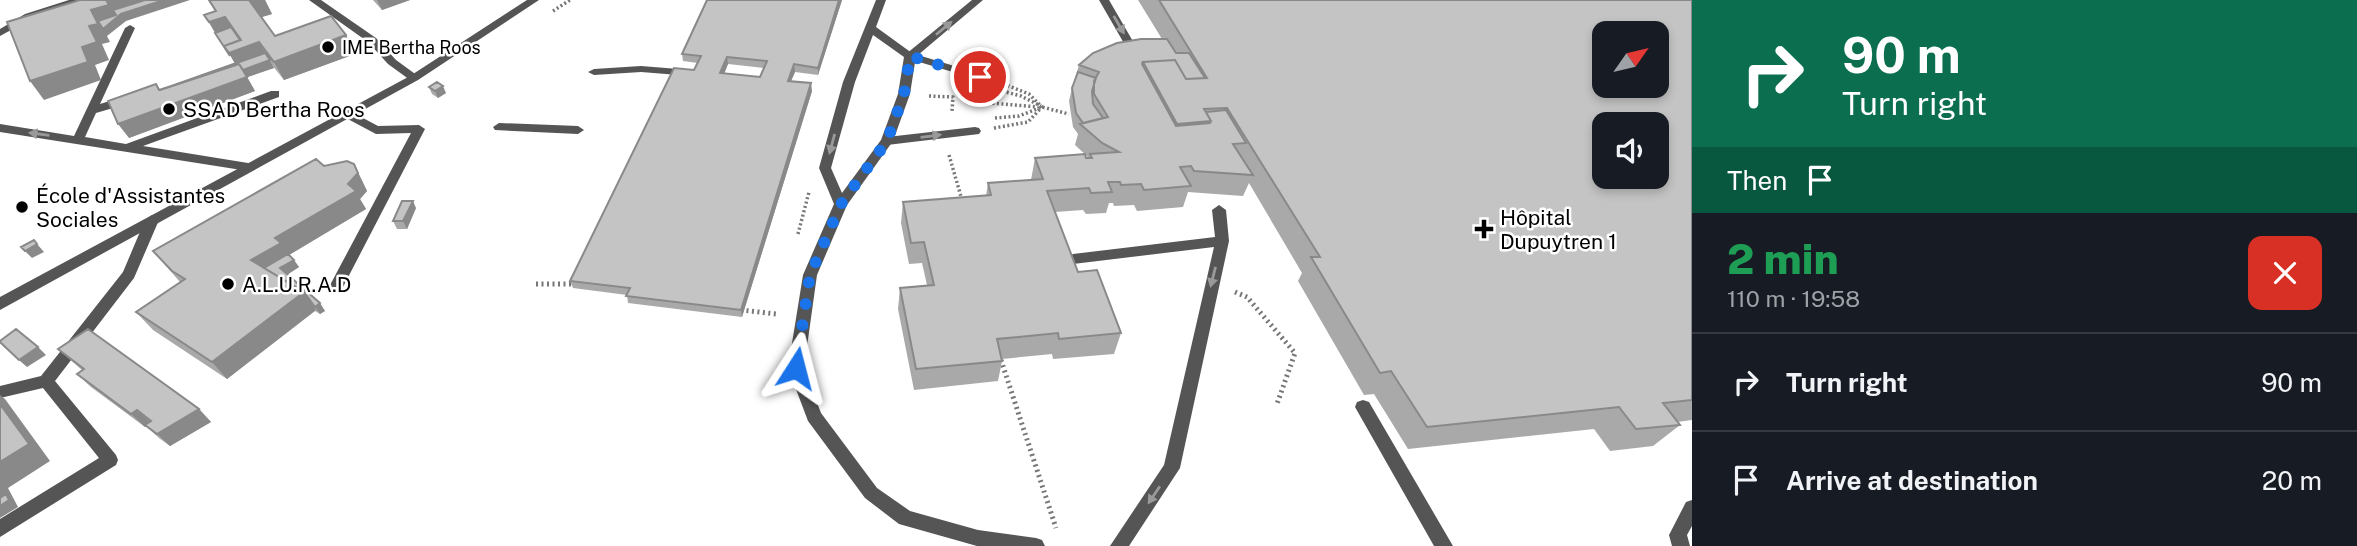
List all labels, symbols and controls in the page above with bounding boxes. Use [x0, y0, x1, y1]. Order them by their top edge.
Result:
one-way arrow [1113, 16, 1125, 35]
one-way arrow [936, 21, 953, 36]
north arrow [1592, 21, 1670, 98]
map controls [1592, 21, 1669, 189]
text: 90 m [1842, 26, 1961, 84]
icon: right [1727, 28, 1818, 119]
place label: IME Bertha Roos [342, 37, 481, 58]
marker: IME Bertha Roos [320, 39, 336, 55]
pin [950, 47, 1010, 107]
icon: arrive [961, 58, 999, 96]
text: Turn right [1842, 85, 1987, 122]
place label: SSAD Bertha Roos [183, 97, 365, 122]
marker: SSAD Bertha Roos [161, 101, 177, 117]
button: sound [1592, 112, 1669, 189]
one-way arrow [28, 128, 50, 139]
one-way arrow [920, 130, 942, 141]
one-way arrow [826, 134, 836, 155]
icon: arrive [1801, 161, 1839, 199]
text: Then [1727, 165, 1787, 196]
place label: École d'Assistantes Sociales [36, 183, 225, 232]
marker: École d'Assistantes Sociales [14, 199, 30, 215]
place label: Hôpital Dupuytren 1 [1500, 205, 1617, 254]
marker: Hôpital Dupuytren 1 [1474, 219, 1494, 239]
text: 2 min [1727, 234, 1839, 283]
button: close [2248, 236, 2322, 310]
one-way arrow [1207, 266, 1218, 288]
place label: A.L.U.R.A.D [242, 272, 351, 297]
marker: A.L.U.R.A.D [220, 276, 236, 292]
text: 110 m · 19:58 [1727, 285, 1860, 312]
position arrow [759, 331, 833, 405]
icon: right [1727, 363, 1765, 401]
text: Turn right [1786, 367, 1908, 398]
text: 90 m [2261, 367, 2322, 398]
icon: arrive [1727, 461, 1765, 499]
text: Arrive at destination [1786, 465, 2038, 496]
text: 20 m [2262, 465, 2322, 496]
one-way arrow [1147, 486, 1161, 504]

